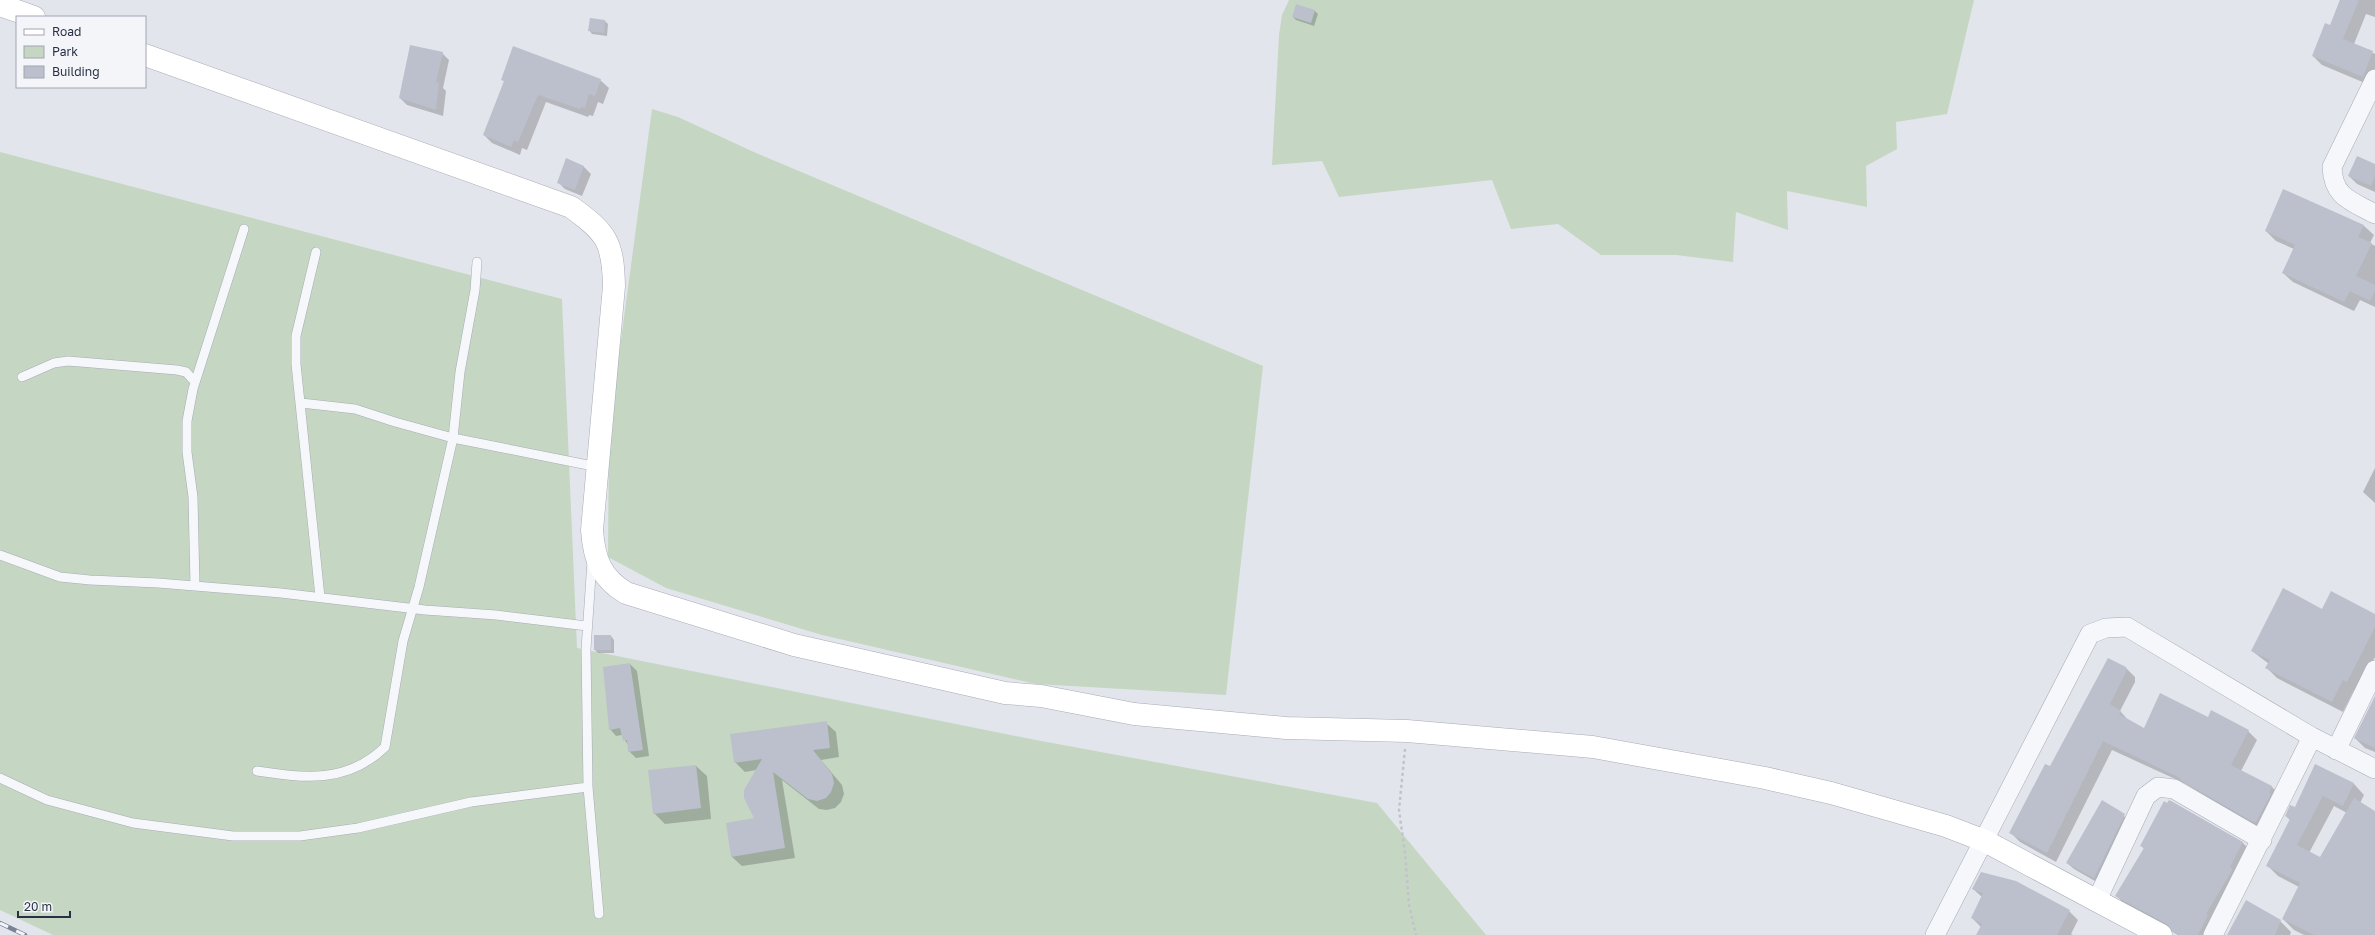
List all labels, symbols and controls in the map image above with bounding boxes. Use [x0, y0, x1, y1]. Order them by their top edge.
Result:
legend [16, 16, 146, 88]
text: Road [52, 24, 81, 39]
text: Park [52, 44, 78, 59]
text: Building [52, 64, 100, 79]
scale bar [18, 893, 70, 919]
text: 20 m [24, 899, 52, 914]

